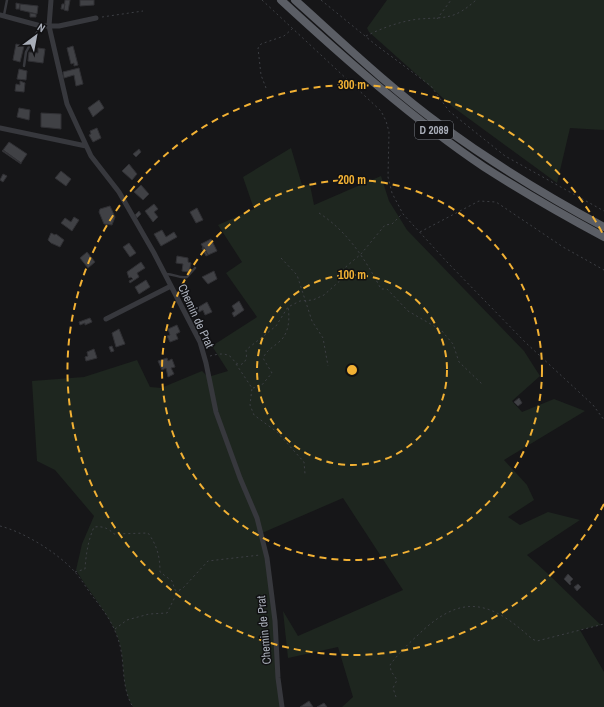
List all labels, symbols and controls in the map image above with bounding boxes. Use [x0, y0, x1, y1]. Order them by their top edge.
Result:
north arrow [16, 16, 56, 56]
text: N [35, 20, 48, 35]
text: 300 m [338, 77, 366, 93]
road number: D 2089 [415, 121, 453, 139]
text: 200 m [338, 172, 366, 188]
text: 100 m [338, 267, 366, 283]
street label: Chemin de Prat [174, 281, 218, 351]
centre of rings [345, 363, 359, 377]
street label: Chemin de Prat [253, 595, 275, 665]

